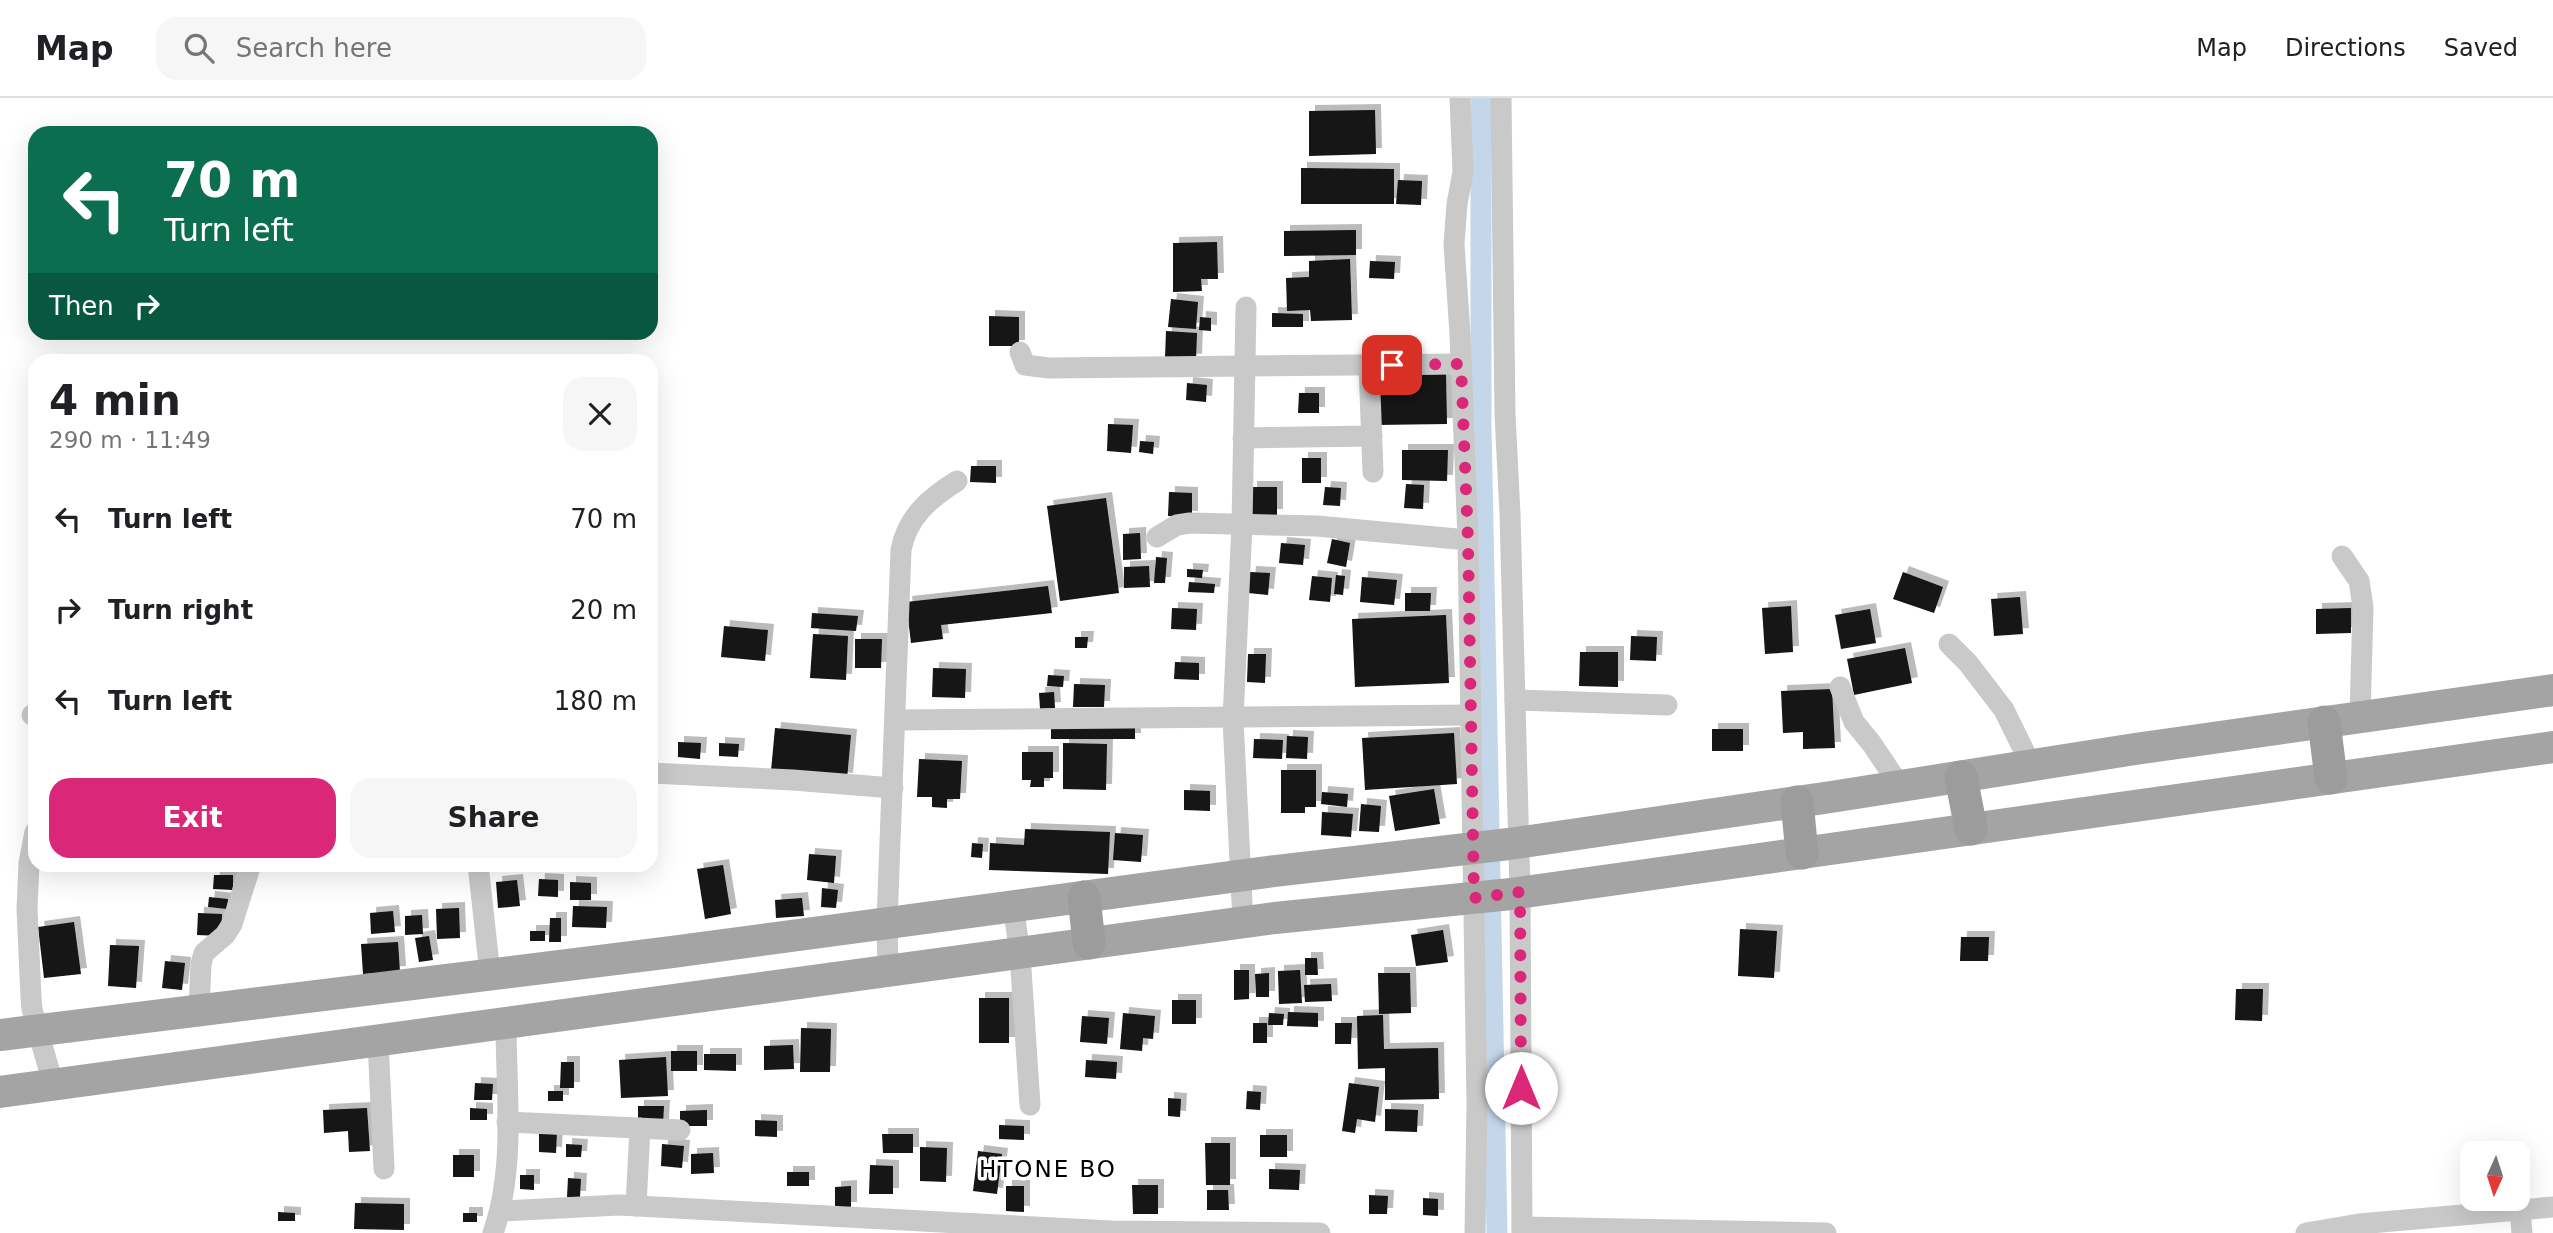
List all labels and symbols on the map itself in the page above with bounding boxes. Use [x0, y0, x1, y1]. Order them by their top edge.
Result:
pin [1362, 335, 1422, 395]
position arrow [1484, 1051, 1558, 1125]
north arrow [2460, 1141, 2530, 1211]
district label: HTONE BO [979, 1156, 1117, 1182]

